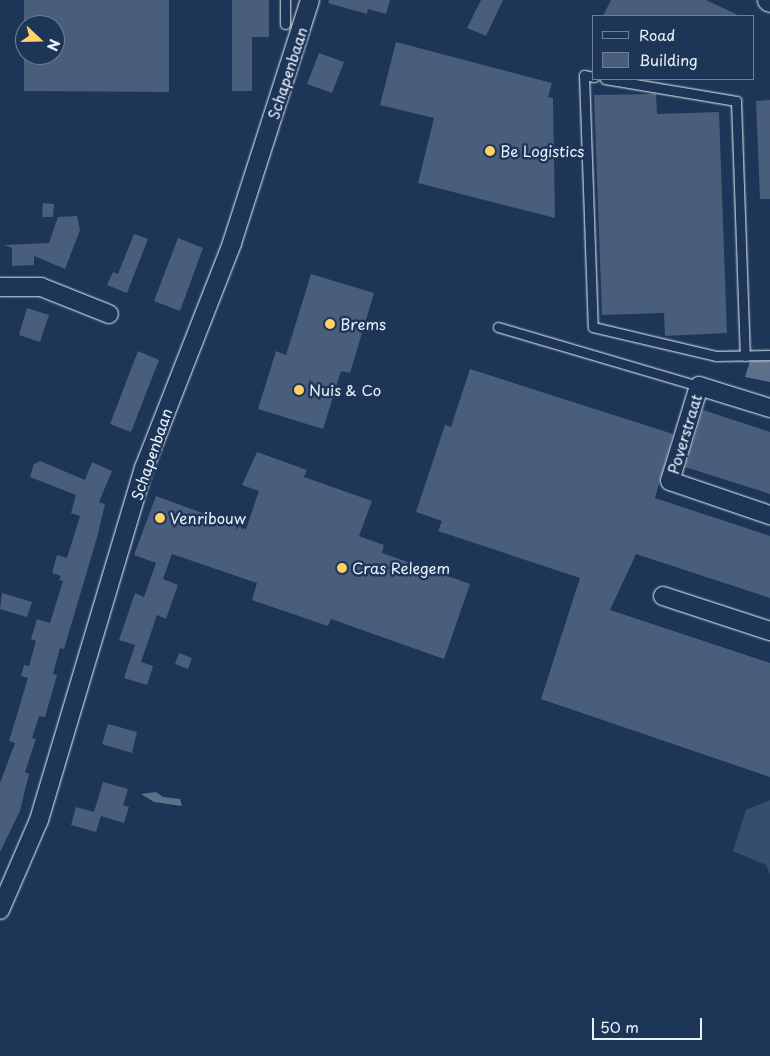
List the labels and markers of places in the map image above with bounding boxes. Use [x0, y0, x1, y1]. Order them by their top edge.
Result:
place label: Be Logistics [500, 142, 584, 160]
marker: Be Logistics [484, 145, 496, 157]
place label: Brems [340, 315, 386, 333]
marker: Brems [324, 318, 336, 330]
place label: Nuis & Co [309, 381, 381, 399]
marker: Nuis & Co [293, 384, 305, 396]
place label: Venribouw [170, 509, 246, 527]
marker: Venribouw [154, 512, 166, 524]
place label: Cras Relegem [352, 559, 451, 577]
marker: Cras Relegem [336, 562, 348, 574]

